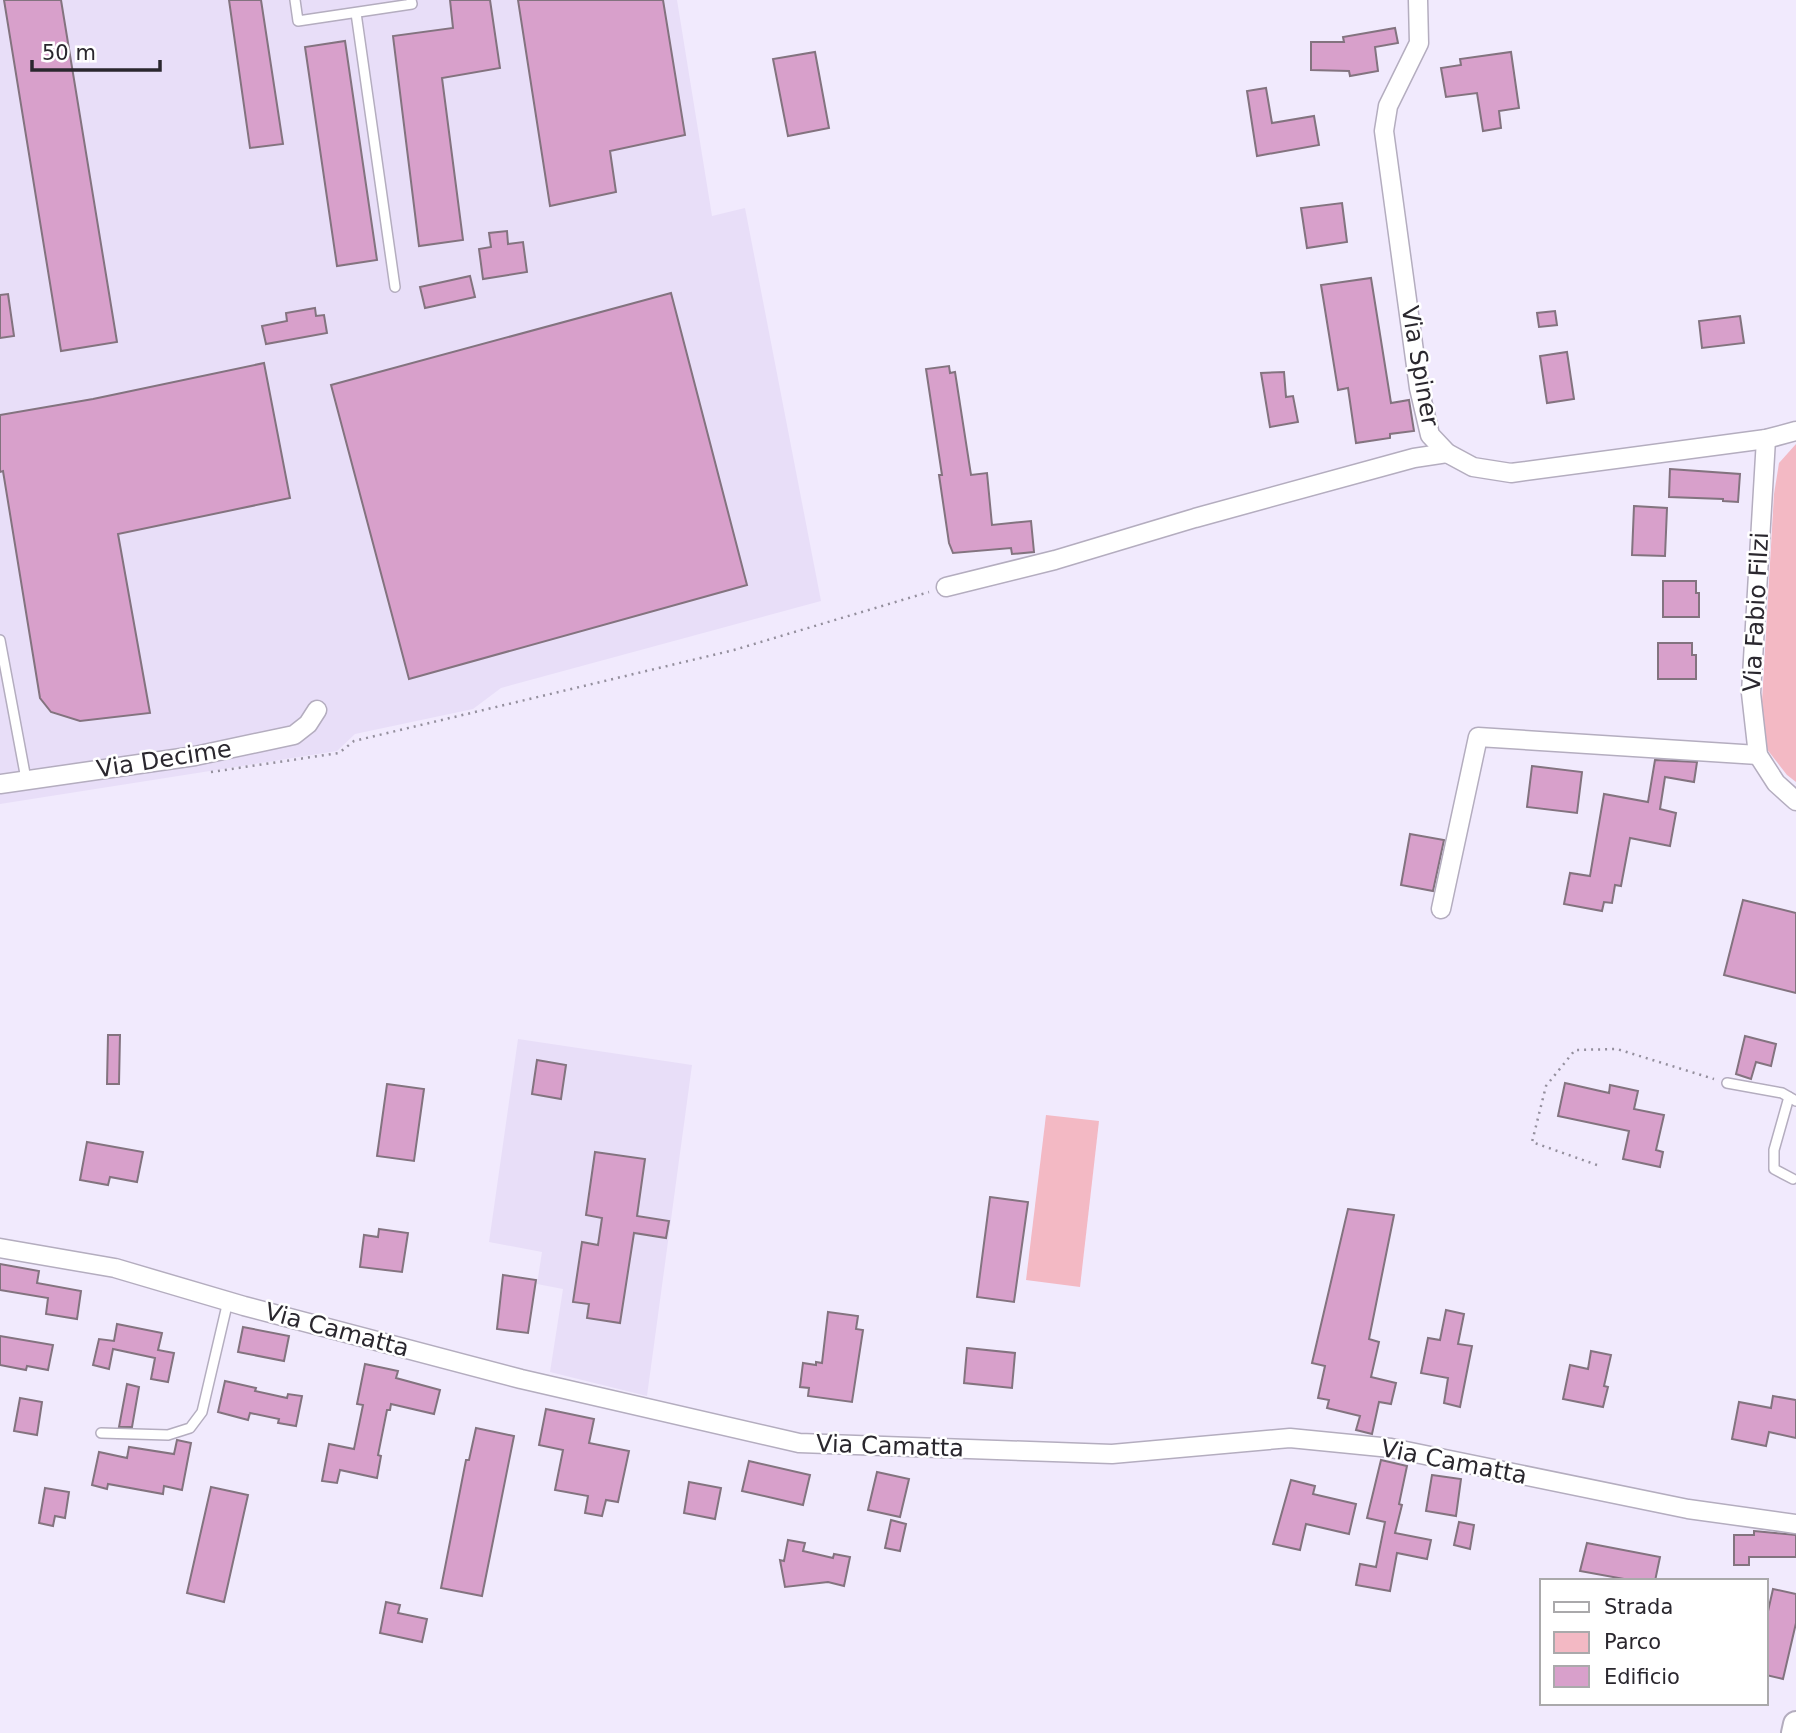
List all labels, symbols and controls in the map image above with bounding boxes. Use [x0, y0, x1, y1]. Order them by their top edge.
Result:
scale bar [32, 28, 159, 72]
text: 50 m [42, 41, 96, 65]
street label: Via Spiner [1396, 304, 1444, 429]
street label: Via Fabio Filzi [1738, 531, 1774, 693]
street label: Via Decime [95, 735, 233, 783]
street label: Via Camatta [262, 1297, 412, 1363]
street label: Via Camatta [816, 1429, 964, 1463]
street label: Via Camatta [1379, 1434, 1529, 1490]
legend [1540, 1579, 1768, 1705]
text: Strada [1604, 1595, 1673, 1619]
text: Parco [1604, 1630, 1661, 1654]
text: Edificio [1604, 1665, 1680, 1689]

